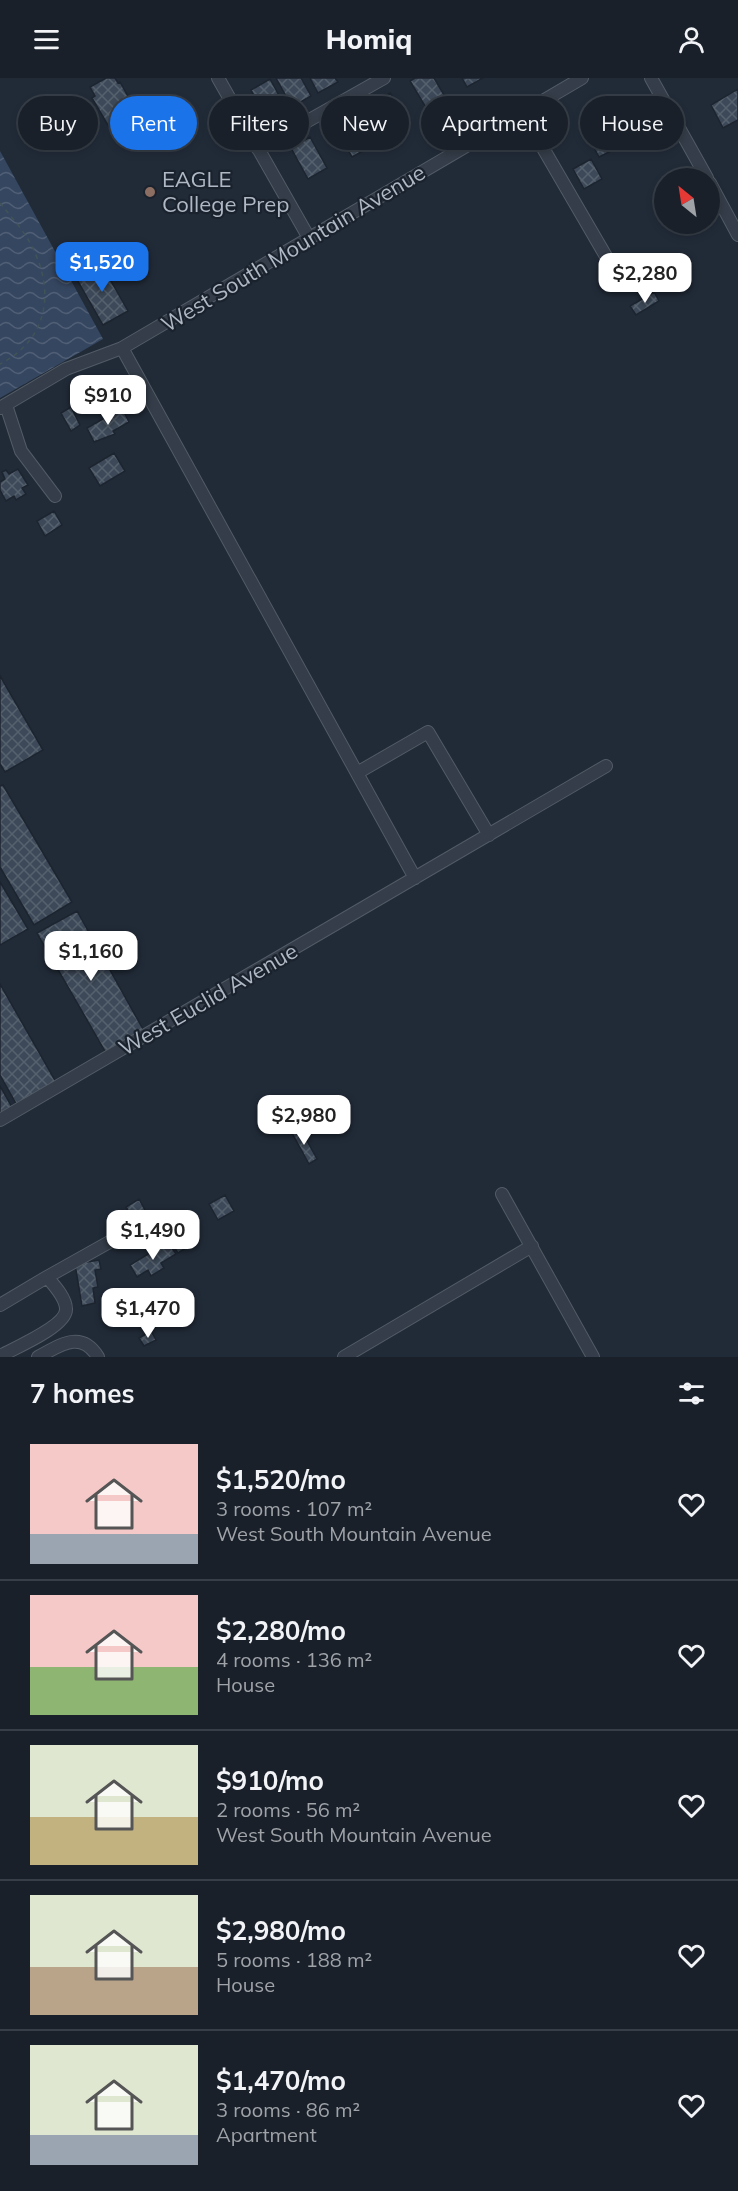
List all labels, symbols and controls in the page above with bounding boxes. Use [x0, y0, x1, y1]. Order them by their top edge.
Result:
text: Homiq [326, 22, 412, 56]
icon: menu [30, 23, 63, 56]
icon: person [675, 23, 708, 56]
chip: Buy [18, 96, 98, 150]
chip: Rent [110, 96, 197, 150]
chip: Filters [209, 96, 309, 150]
chip: New [321, 96, 409, 150]
chip: Apartment [421, 96, 568, 150]
chip: House [580, 96, 684, 150]
street label: West South Mountain Avenue [156, 158, 430, 338]
place label: EAGLE College Prep [162, 165, 289, 218]
north arrow [654, 168, 720, 234]
map controls [654, 168, 720, 234]
marker: EAGLE College Prep [143, 185, 157, 199]
pin: $1,520 [53, 242, 151, 293]
text: $1,520 [70, 249, 134, 274]
pin: $2,280 [596, 253, 694, 304]
text: $2,280 [613, 260, 677, 285]
pin: $910 [72, 375, 144, 426]
text: $910 [84, 382, 132, 407]
pin: $1,160 [42, 931, 140, 982]
street label: West Euclid Avenue [114, 936, 302, 1062]
text: $1,160 [59, 938, 123, 963]
pin: $2,980 [255, 1095, 353, 1146]
text: $2,980 [272, 1102, 336, 1127]
pin: $1,490 [104, 1210, 202, 1261]
text: $1,490 [121, 1217, 185, 1242]
pin: $1,470 [99, 1288, 197, 1339]
text: $1,470 [116, 1295, 180, 1320]
text: 7 homes [30, 1377, 134, 1410]
icon: filters [675, 1377, 708, 1410]
text: $1,520/mo [216, 1463, 346, 1496]
icon: home [78, 1468, 150, 1540]
icon: heart [675, 1488, 708, 1521]
text: 3 rooms · 107 m² [216, 1496, 372, 1521]
text: West South Mountain Avenue [216, 1521, 492, 1546]
text: $2,280/mo [216, 1614, 346, 1647]
icon: home [78, 1619, 150, 1691]
icon: heart [675, 1639, 708, 1672]
text: 4 rooms · 136 m² [216, 1647, 372, 1672]
text: House [216, 1672, 275, 1697]
text: $910/mo [216, 1764, 324, 1797]
icon: home [78, 1769, 150, 1841]
icon: heart [675, 1789, 708, 1822]
text: 2 rooms · 56 m² [216, 1797, 360, 1822]
text: West South Mountain Avenue [216, 1822, 492, 1847]
text: $2,980/mo [216, 1914, 346, 1947]
icon: home [78, 1919, 150, 1991]
icon: heart [675, 1939, 708, 1972]
text: 5 rooms · 188 m² [216, 1947, 372, 1972]
text: House [216, 1972, 275, 1997]
text: $1,470/mo [216, 2064, 346, 2097]
icon: home [78, 2069, 150, 2141]
icon: heart [675, 2089, 708, 2122]
text: 3 rooms · 86 m² [216, 2097, 360, 2122]
text: Apartment [216, 2122, 317, 2147]

